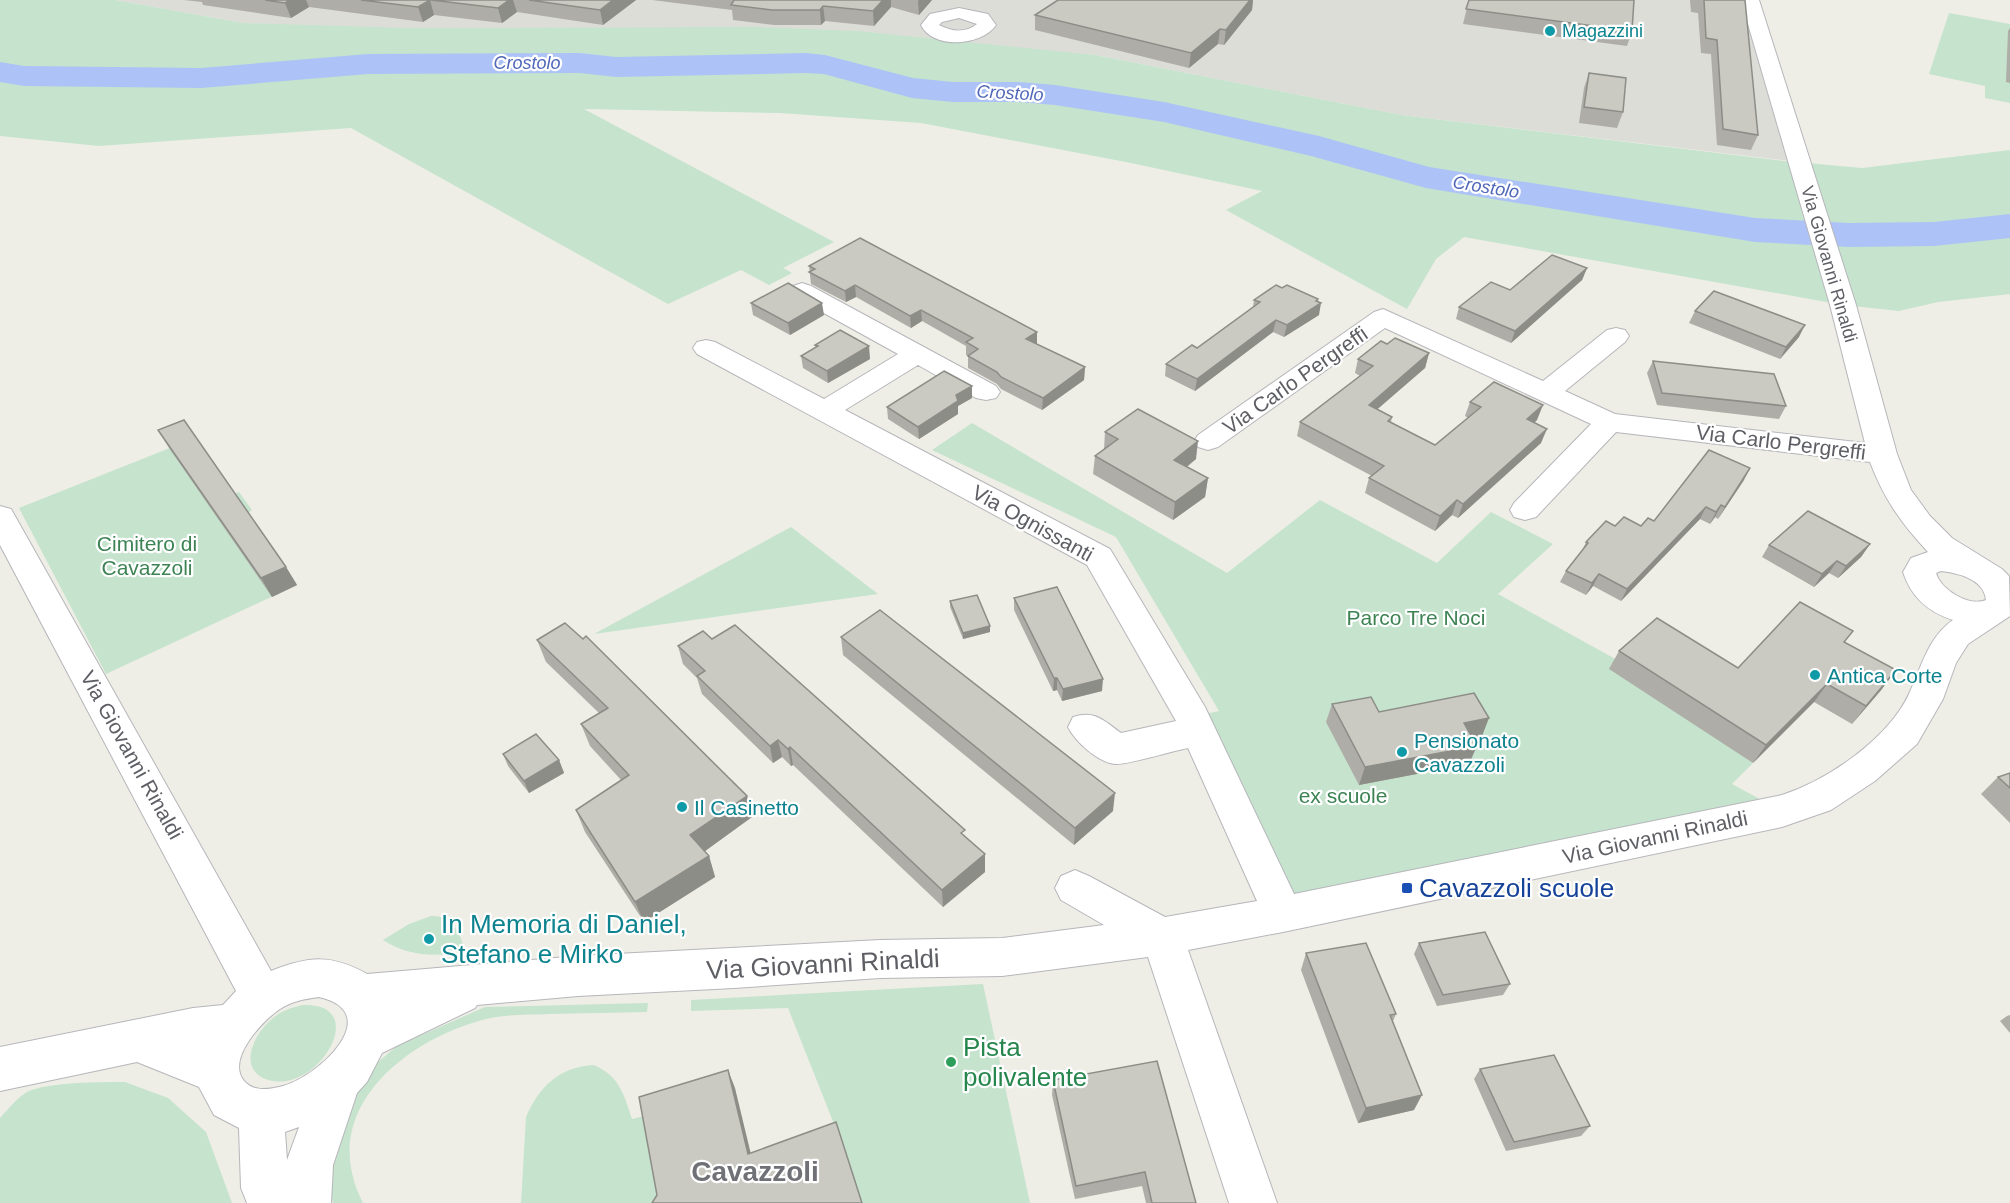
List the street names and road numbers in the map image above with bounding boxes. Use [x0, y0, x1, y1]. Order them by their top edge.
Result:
street label: Via Giovanni Rinaldi [1797, 183, 1861, 345]
street label: Via Carlo Pergreffi [1218, 322, 1372, 438]
street label: Via Carlo Pergreffi [1695, 420, 1867, 464]
street label: Via Ognissanti [968, 480, 1098, 566]
street label: Via Giovanni Rinaldi [76, 667, 188, 843]
street label: Via Giovanni Rinaldi [1560, 806, 1750, 868]
street label: Via Giovanni Rinaldi [706, 943, 940, 985]

